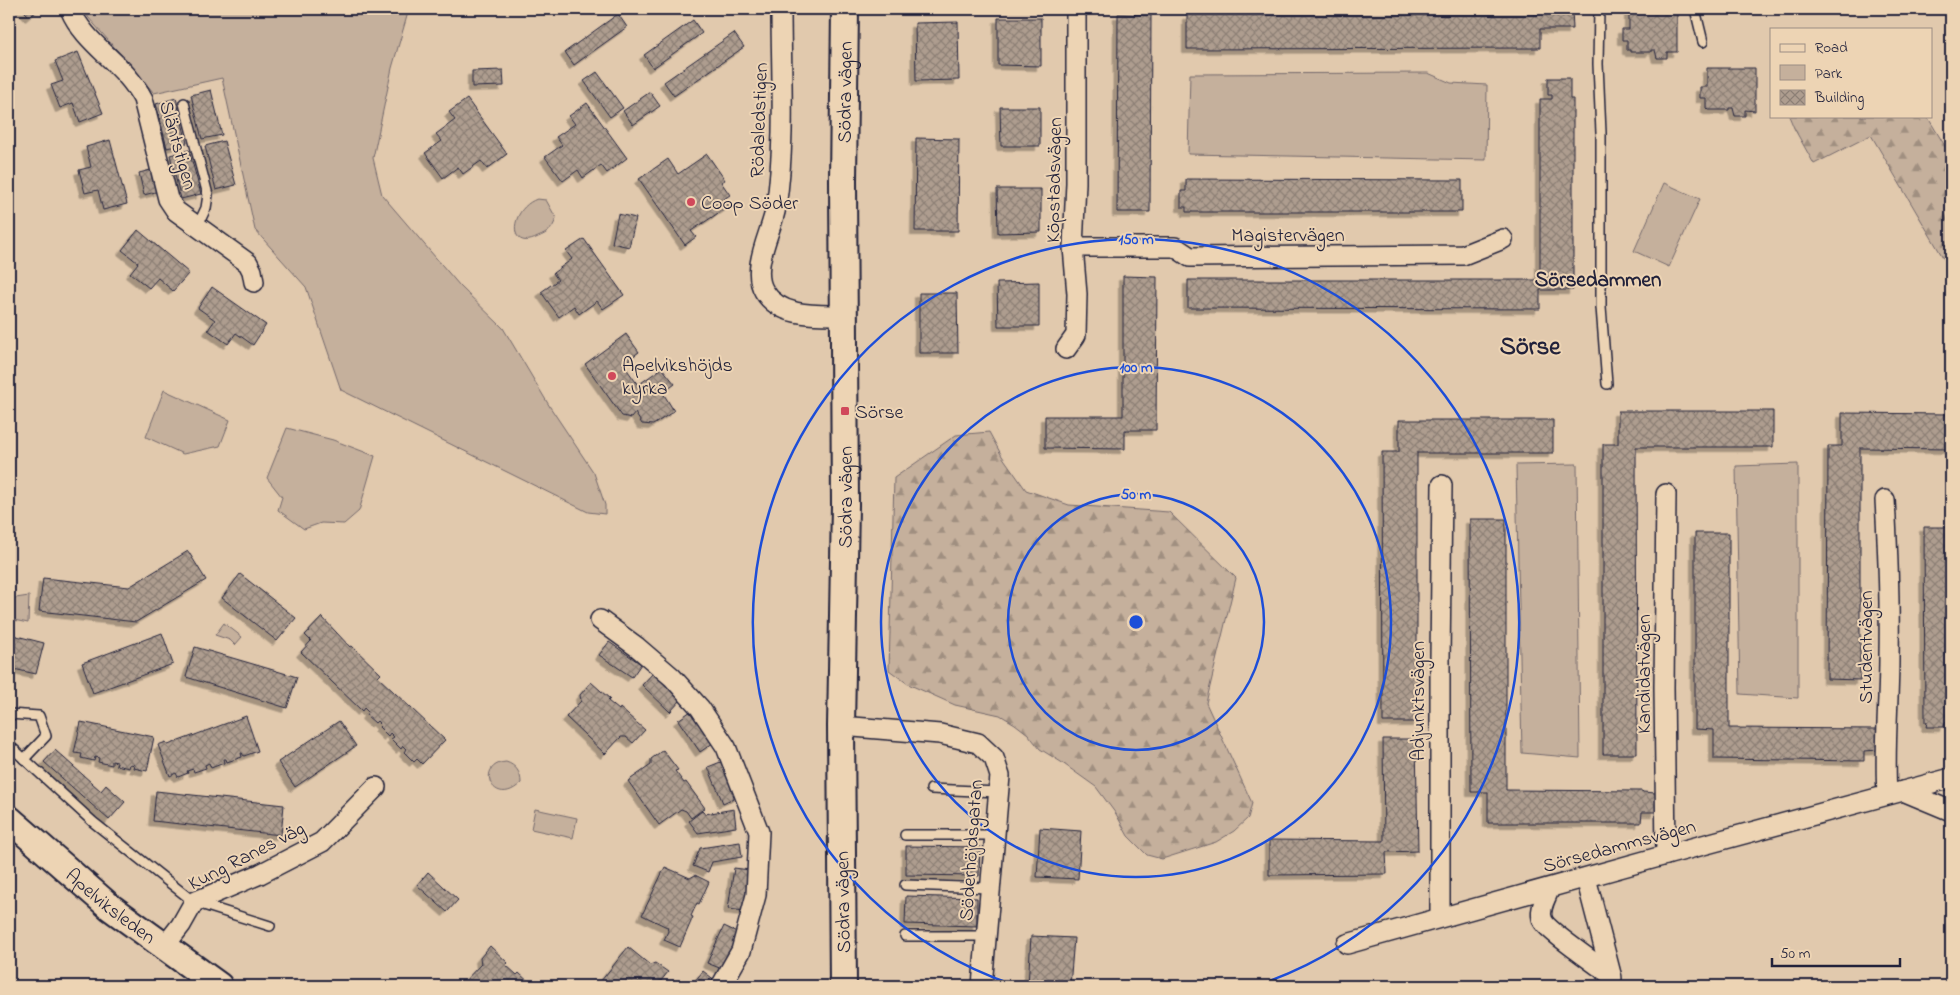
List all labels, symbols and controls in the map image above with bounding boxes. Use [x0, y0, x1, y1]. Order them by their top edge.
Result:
legend [1770, 28, 1932, 118]
text: Road [1815, 37, 1848, 59]
street label: Södra vägen [831, 41, 862, 143]
street label: Rödaledstigen [744, 62, 778, 178]
text: Park [1815, 63, 1843, 85]
text: Building [1814, 87, 1864, 110]
street label: Släntstigen [149, 98, 203, 194]
street label: Köpstadsvägen [1040, 117, 1072, 243]
place label: Coop Söder [701, 190, 799, 219]
marker: Coop Söder [685, 196, 697, 208]
street label: Magistervägen [1231, 222, 1345, 252]
text: 150 m [1118, 229, 1154, 251]
district label: Sörsedammen [1535, 266, 1661, 296]
district label: Sörse [1500, 330, 1561, 366]
place label: Apelvikshöjds kyrka [622, 352, 733, 404]
text: 100 m [1119, 357, 1153, 379]
marker: Apelvikshöjds kyrka [606, 370, 618, 382]
place label: Sörse [855, 399, 904, 428]
marker: Sörse [839, 405, 851, 417]
street label: Södra vägen [832, 446, 863, 548]
text: 50 m [1121, 484, 1152, 506]
street label: Studentvägen [1853, 590, 1883, 704]
centre of rings [1127, 613, 1145, 631]
street label: Kandidatvägen [1631, 614, 1661, 734]
street label: Adjunktsvägen [1405, 641, 1435, 761]
street label: Söderhöjdsgatan [953, 778, 993, 922]
street label: Sörsedammsvägen [1540, 813, 1700, 883]
street label: Kung Ranes väg [184, 815, 311, 900]
street label: Södra vägen [829, 850, 861, 953]
street label: Apelviksleden [58, 862, 161, 953]
scale bar [1772, 935, 1900, 967]
text: 50 m [1780, 943, 1811, 965]

